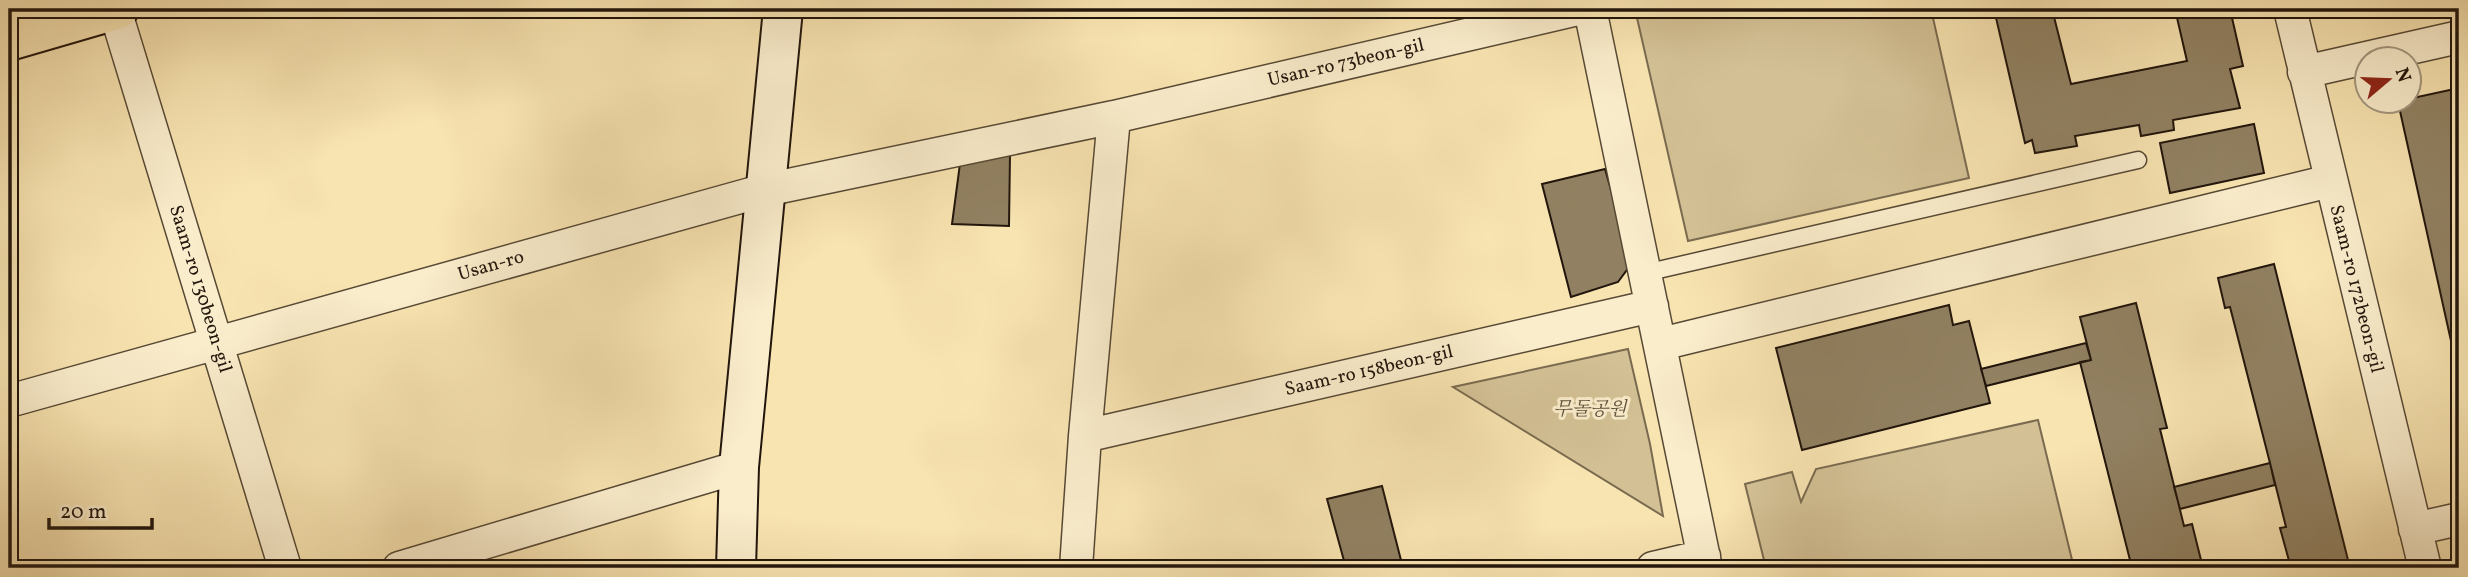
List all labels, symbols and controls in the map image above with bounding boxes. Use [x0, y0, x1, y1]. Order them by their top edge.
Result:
street label: Usan-ro 73beon-gil [1265, 32, 1427, 94]
north arrow [2352, 46, 2422, 116]
text: N [2388, 64, 2417, 86]
street label: Saam-ro 130beon-gil [162, 202, 238, 376]
street label: Saam-ro 172beon-gil [2323, 202, 2390, 376]
street label: Usan-ro [455, 244, 527, 288]
street label: Saam-ro 158beon-gil [1282, 339, 1456, 403]
park label: 무돌공원 [1553, 397, 1628, 423]
scale bar [49, 486, 152, 530]
text: 20 m [60, 498, 106, 527]

